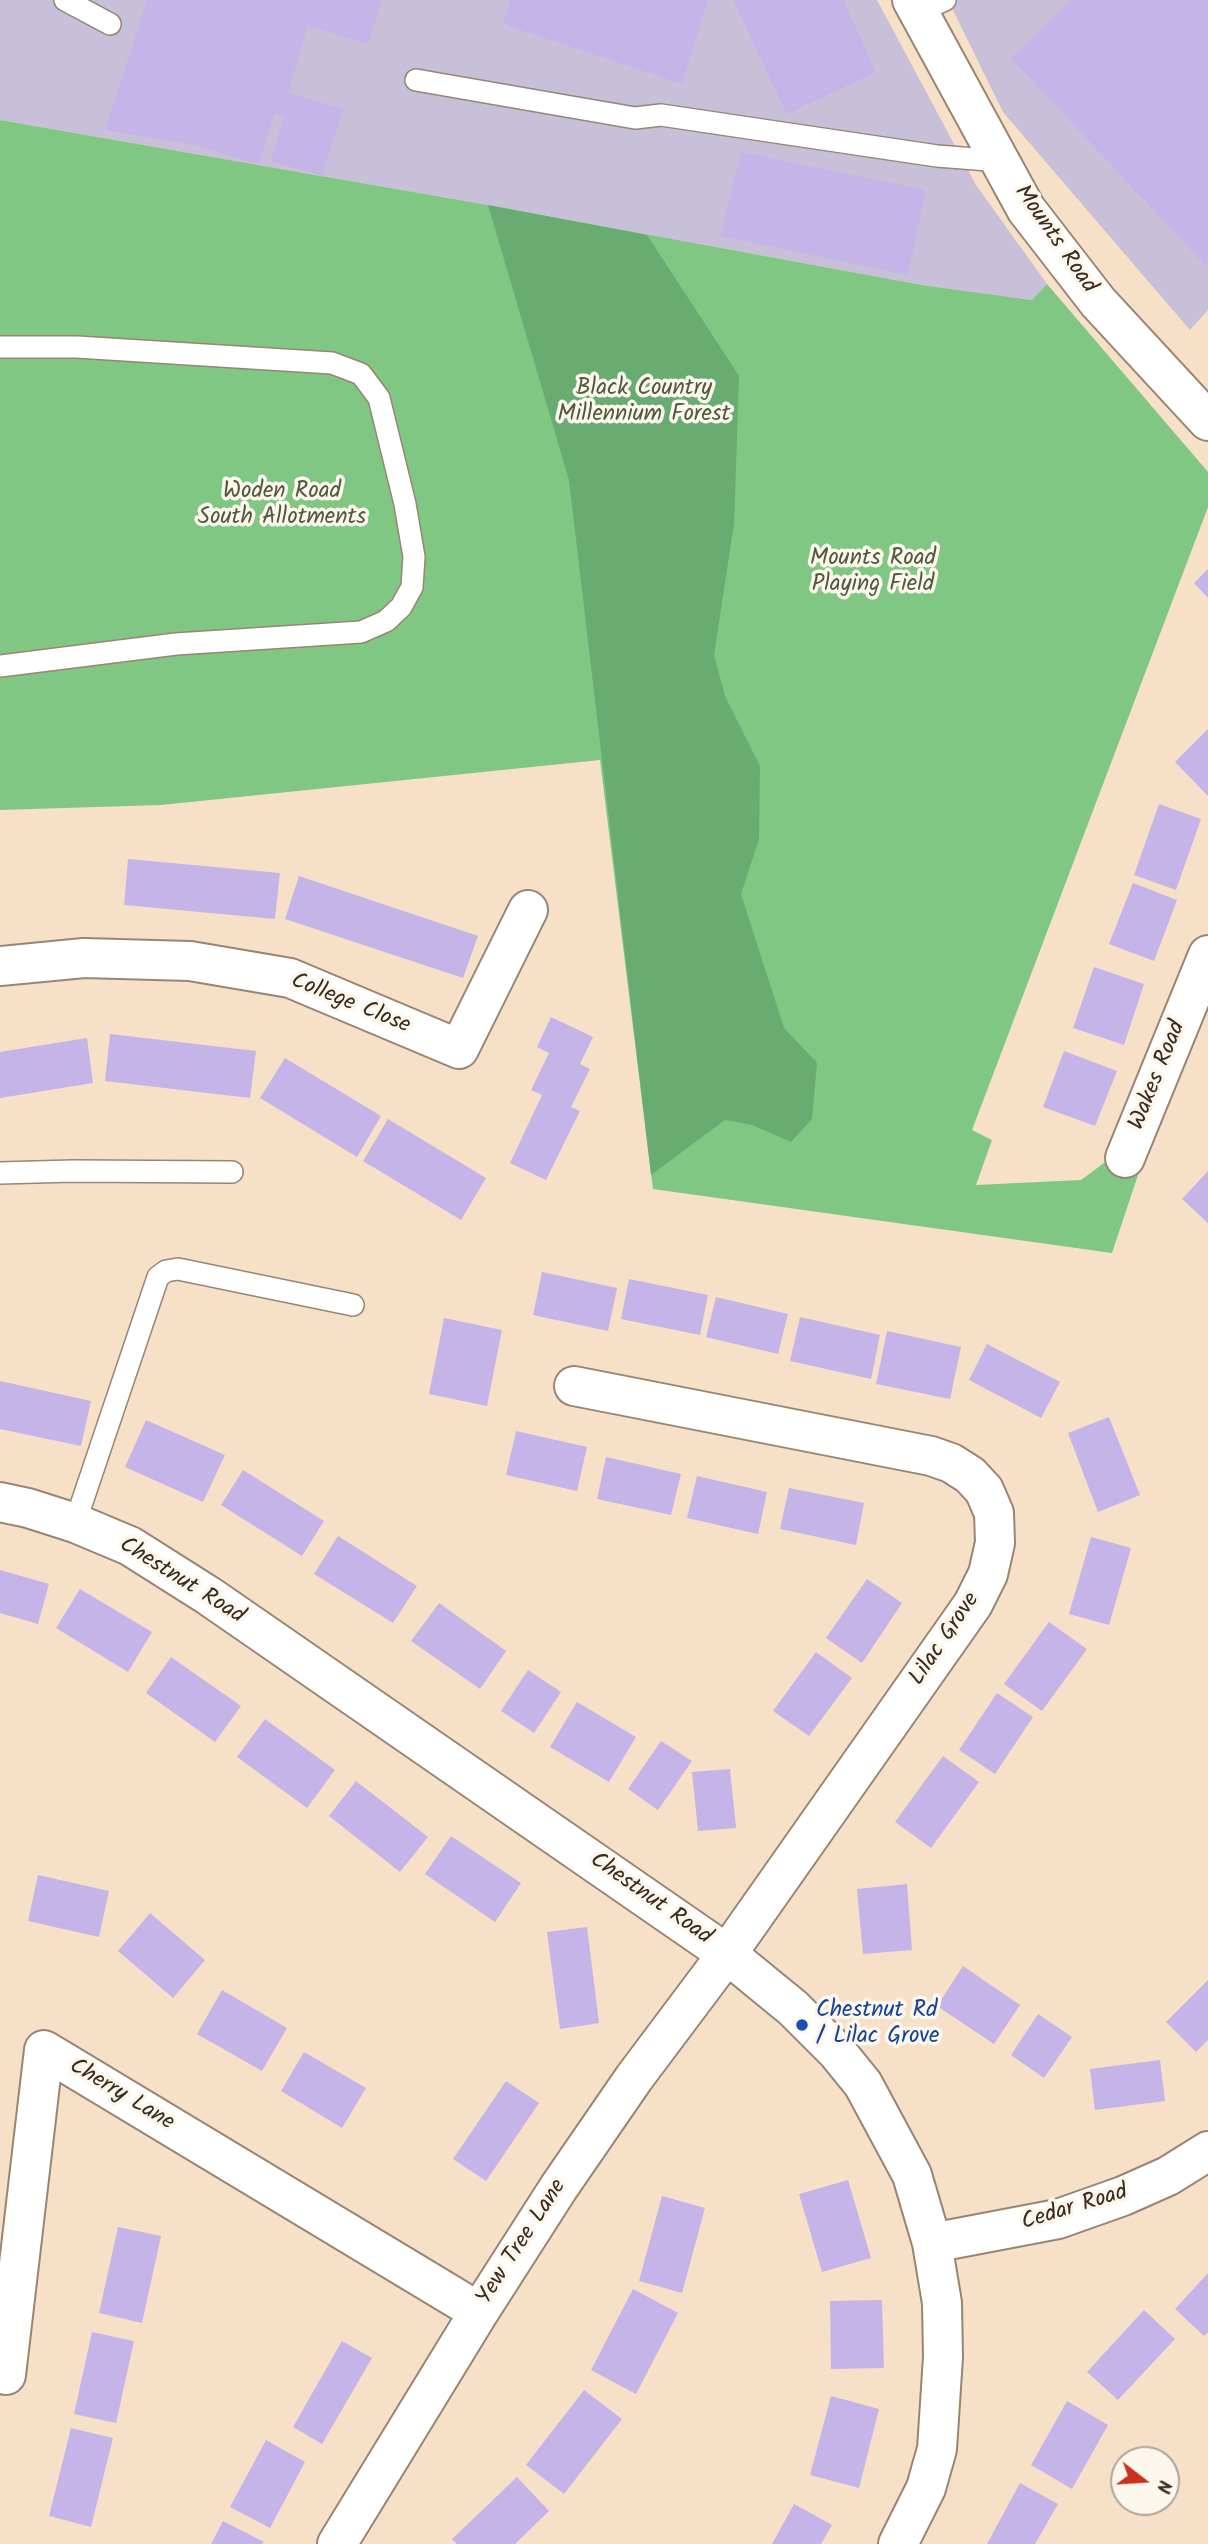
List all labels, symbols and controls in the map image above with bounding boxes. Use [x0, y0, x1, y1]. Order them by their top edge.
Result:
street label: Mounts Road [1007, 181, 1101, 299]
park label: Black Country Millennium Forest [558, 376, 730, 430]
park label: Woden Road South Allotments [198, 479, 366, 533]
park label: Mounts Road Playing Field [810, 546, 936, 600]
street label: College Close [286, 969, 414, 1041]
street label: Wakes Road [1125, 1017, 1193, 1135]
street label: Chestnut Road [113, 1532, 249, 1632]
street label: Lilac Grove [905, 1588, 987, 1692]
street label: Chestnut Road [584, 1848, 716, 1952]
place label: Chestnut Rd / Lilac Grove [816, 1998, 939, 2052]
marker: Chestnut Rd / Lilac Grove [794, 2017, 810, 2033]
street label: Cherry Lane [63, 2054, 179, 2138]
street label: Yew Tree Lane [472, 2175, 574, 2311]
street label: Cedar Road [1019, 2180, 1131, 2238]
north arrow [1110, 2446, 1180, 2516]
text: N [1147, 2476, 1179, 2497]

